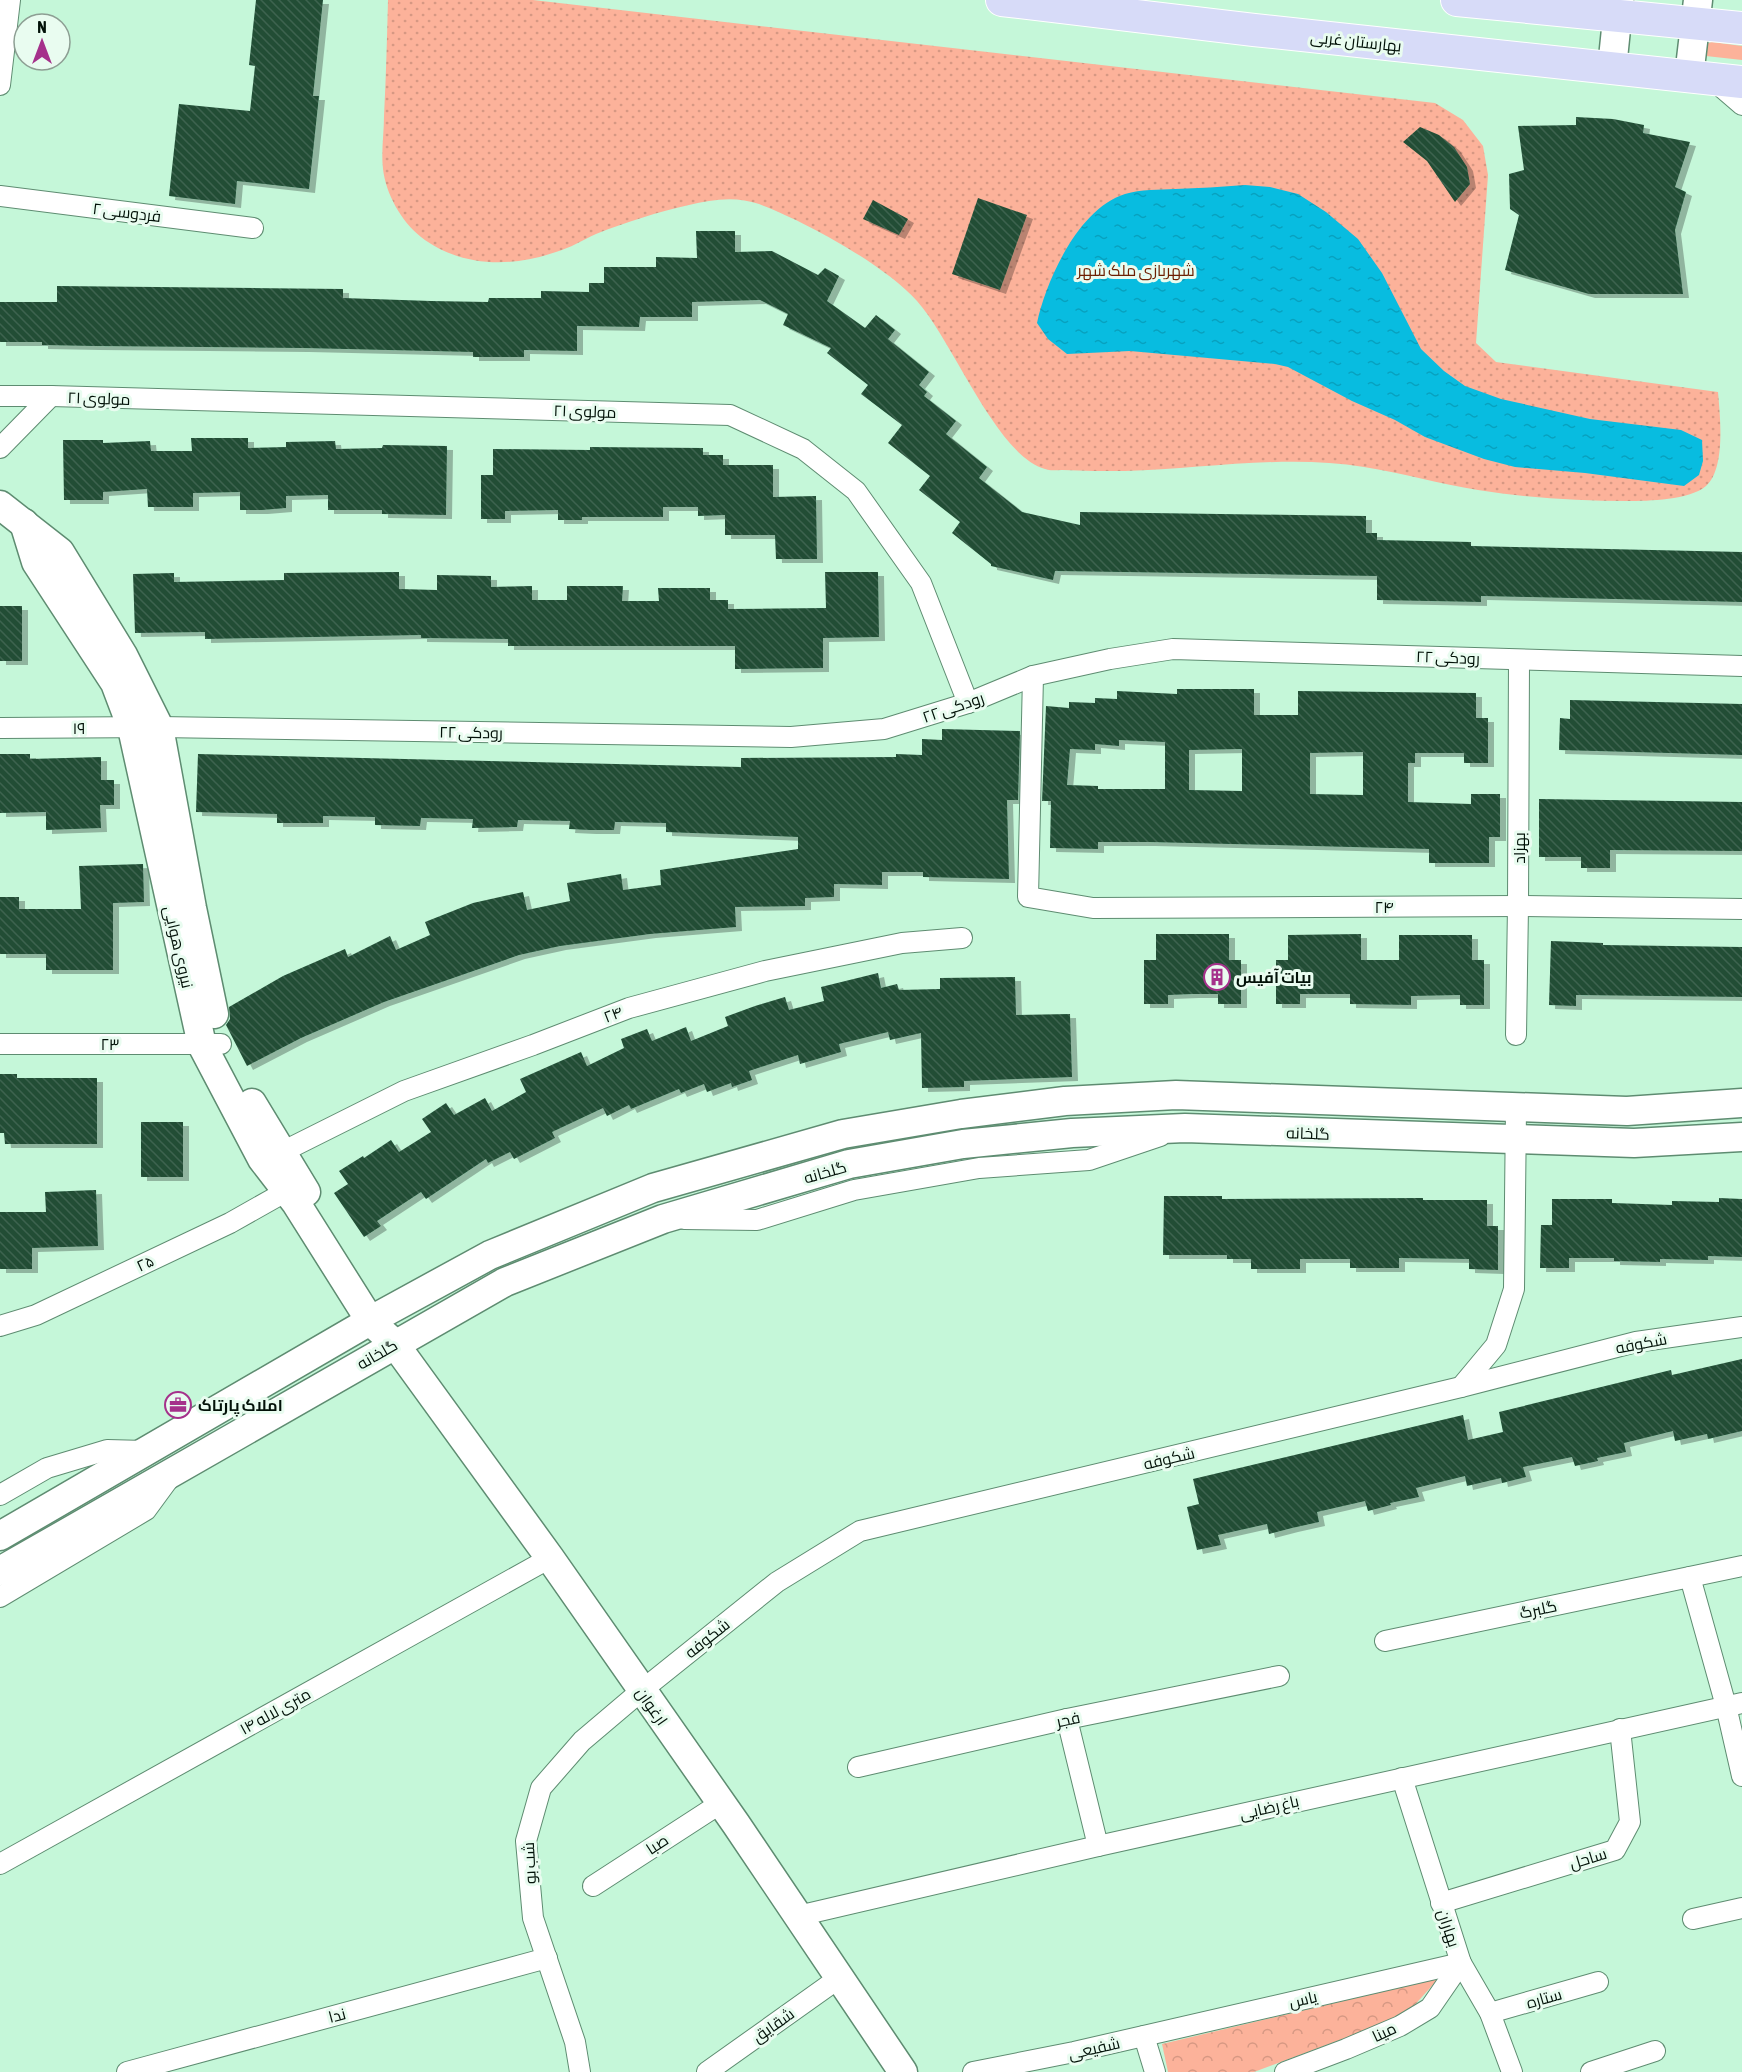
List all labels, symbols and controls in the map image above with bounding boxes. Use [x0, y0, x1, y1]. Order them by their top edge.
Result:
north arrow [12, 12, 72, 72]
text: N [37, 18, 47, 36]
street label: بهارستان غربی [1309, 27, 1403, 57]
street label: فردوسی ۲ [91, 199, 162, 227]
park label: شهربازی ملک شهر [1076, 261, 1195, 281]
street label: مولوی ۲۱ [67, 388, 131, 410]
street label: مولوی ۲۱ [553, 401, 617, 423]
street label: رودکی ۲۲ [1416, 647, 1480, 669]
street label: رودکی ۲۲ [920, 688, 987, 728]
street label: ۱۹ [72, 719, 86, 737]
street label: رودکی ۲۲ [439, 722, 503, 744]
street label: بهزاد [1510, 832, 1530, 864]
street label: ۲۴ [1374, 898, 1394, 916]
street label: نیروی هوایی [159, 904, 197, 990]
building icon: بیات آفیس [1202, 962, 1232, 992]
place label: بیات آفیس [1236, 968, 1312, 987]
street label: ۲۴ [601, 1002, 625, 1026]
street label: ۲۳ [100, 1035, 120, 1053]
street label: گلخانه [1286, 1123, 1330, 1143]
street label: گلخانه [802, 1157, 848, 1187]
street label: ۲۵ [133, 1251, 157, 1275]
street label: شکوفه [1614, 1329, 1668, 1358]
street label: گلخانه [354, 1335, 400, 1373]
office icon: املاک پارتاک [163, 1390, 193, 1420]
place label: املاک پارتاک [198, 1396, 283, 1417]
street label: شکوفه [1142, 1443, 1197, 1474]
street label: گلبرگ [1518, 1596, 1559, 1623]
street label: شکوفه [681, 1615, 733, 1662]
street label: ۱۴ متری لاله [237, 1684, 314, 1740]
street label: ارغوان [631, 1684, 671, 1730]
street label: فجر [1053, 1708, 1082, 1732]
street label: باغ رضایی [1238, 1791, 1301, 1825]
street label: صبا [643, 1830, 672, 1859]
street label: شب بو [519, 1841, 540, 1884]
street label: ساحل [1567, 1844, 1609, 1874]
street label: بهاران [1433, 1907, 1464, 1950]
street label: ستاره [1524, 1984, 1564, 2013]
street label: یاس [1287, 1987, 1320, 2013]
street label: ندا [326, 2004, 348, 2026]
street label: شقایق [749, 2004, 798, 2047]
street label: مینا [1369, 2019, 1399, 2046]
street label: شفیعی [1066, 2033, 1122, 2065]

